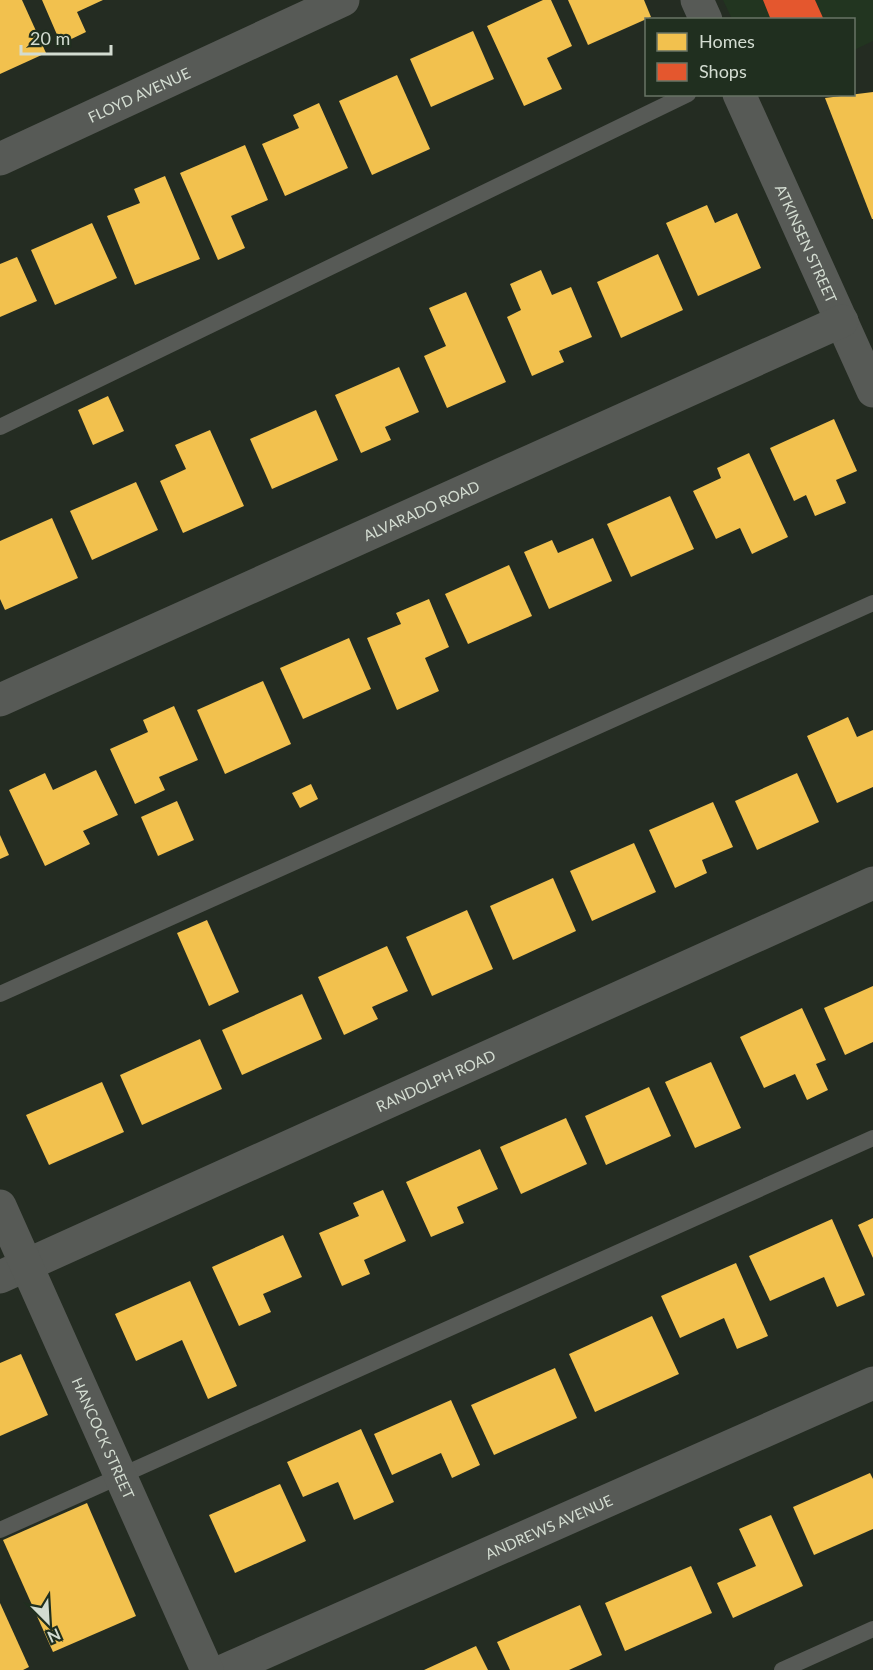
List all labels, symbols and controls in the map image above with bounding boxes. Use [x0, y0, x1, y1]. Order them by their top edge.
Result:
scale bar [21, 18, 111, 56]
legend [645, 18, 855, 96]
text: 20 m [30, 27, 70, 49]
text: Homes [699, 30, 755, 52]
text: Shops [699, 60, 747, 82]
street label: FLOYD AVENUE [85, 63, 193, 126]
street label: ATKINSEN STREET [772, 181, 841, 306]
street label: ALVARADO ROAD [360, 476, 482, 544]
street label: RANDOLPH ROAD [373, 1046, 498, 1115]
street label: HANCOCK STREET [69, 1374, 139, 1502]
street label: ANDREWS AVENUE [482, 1491, 615, 1563]
north arrow [18, 1592, 78, 1652]
text: N [45, 1625, 64, 1647]

